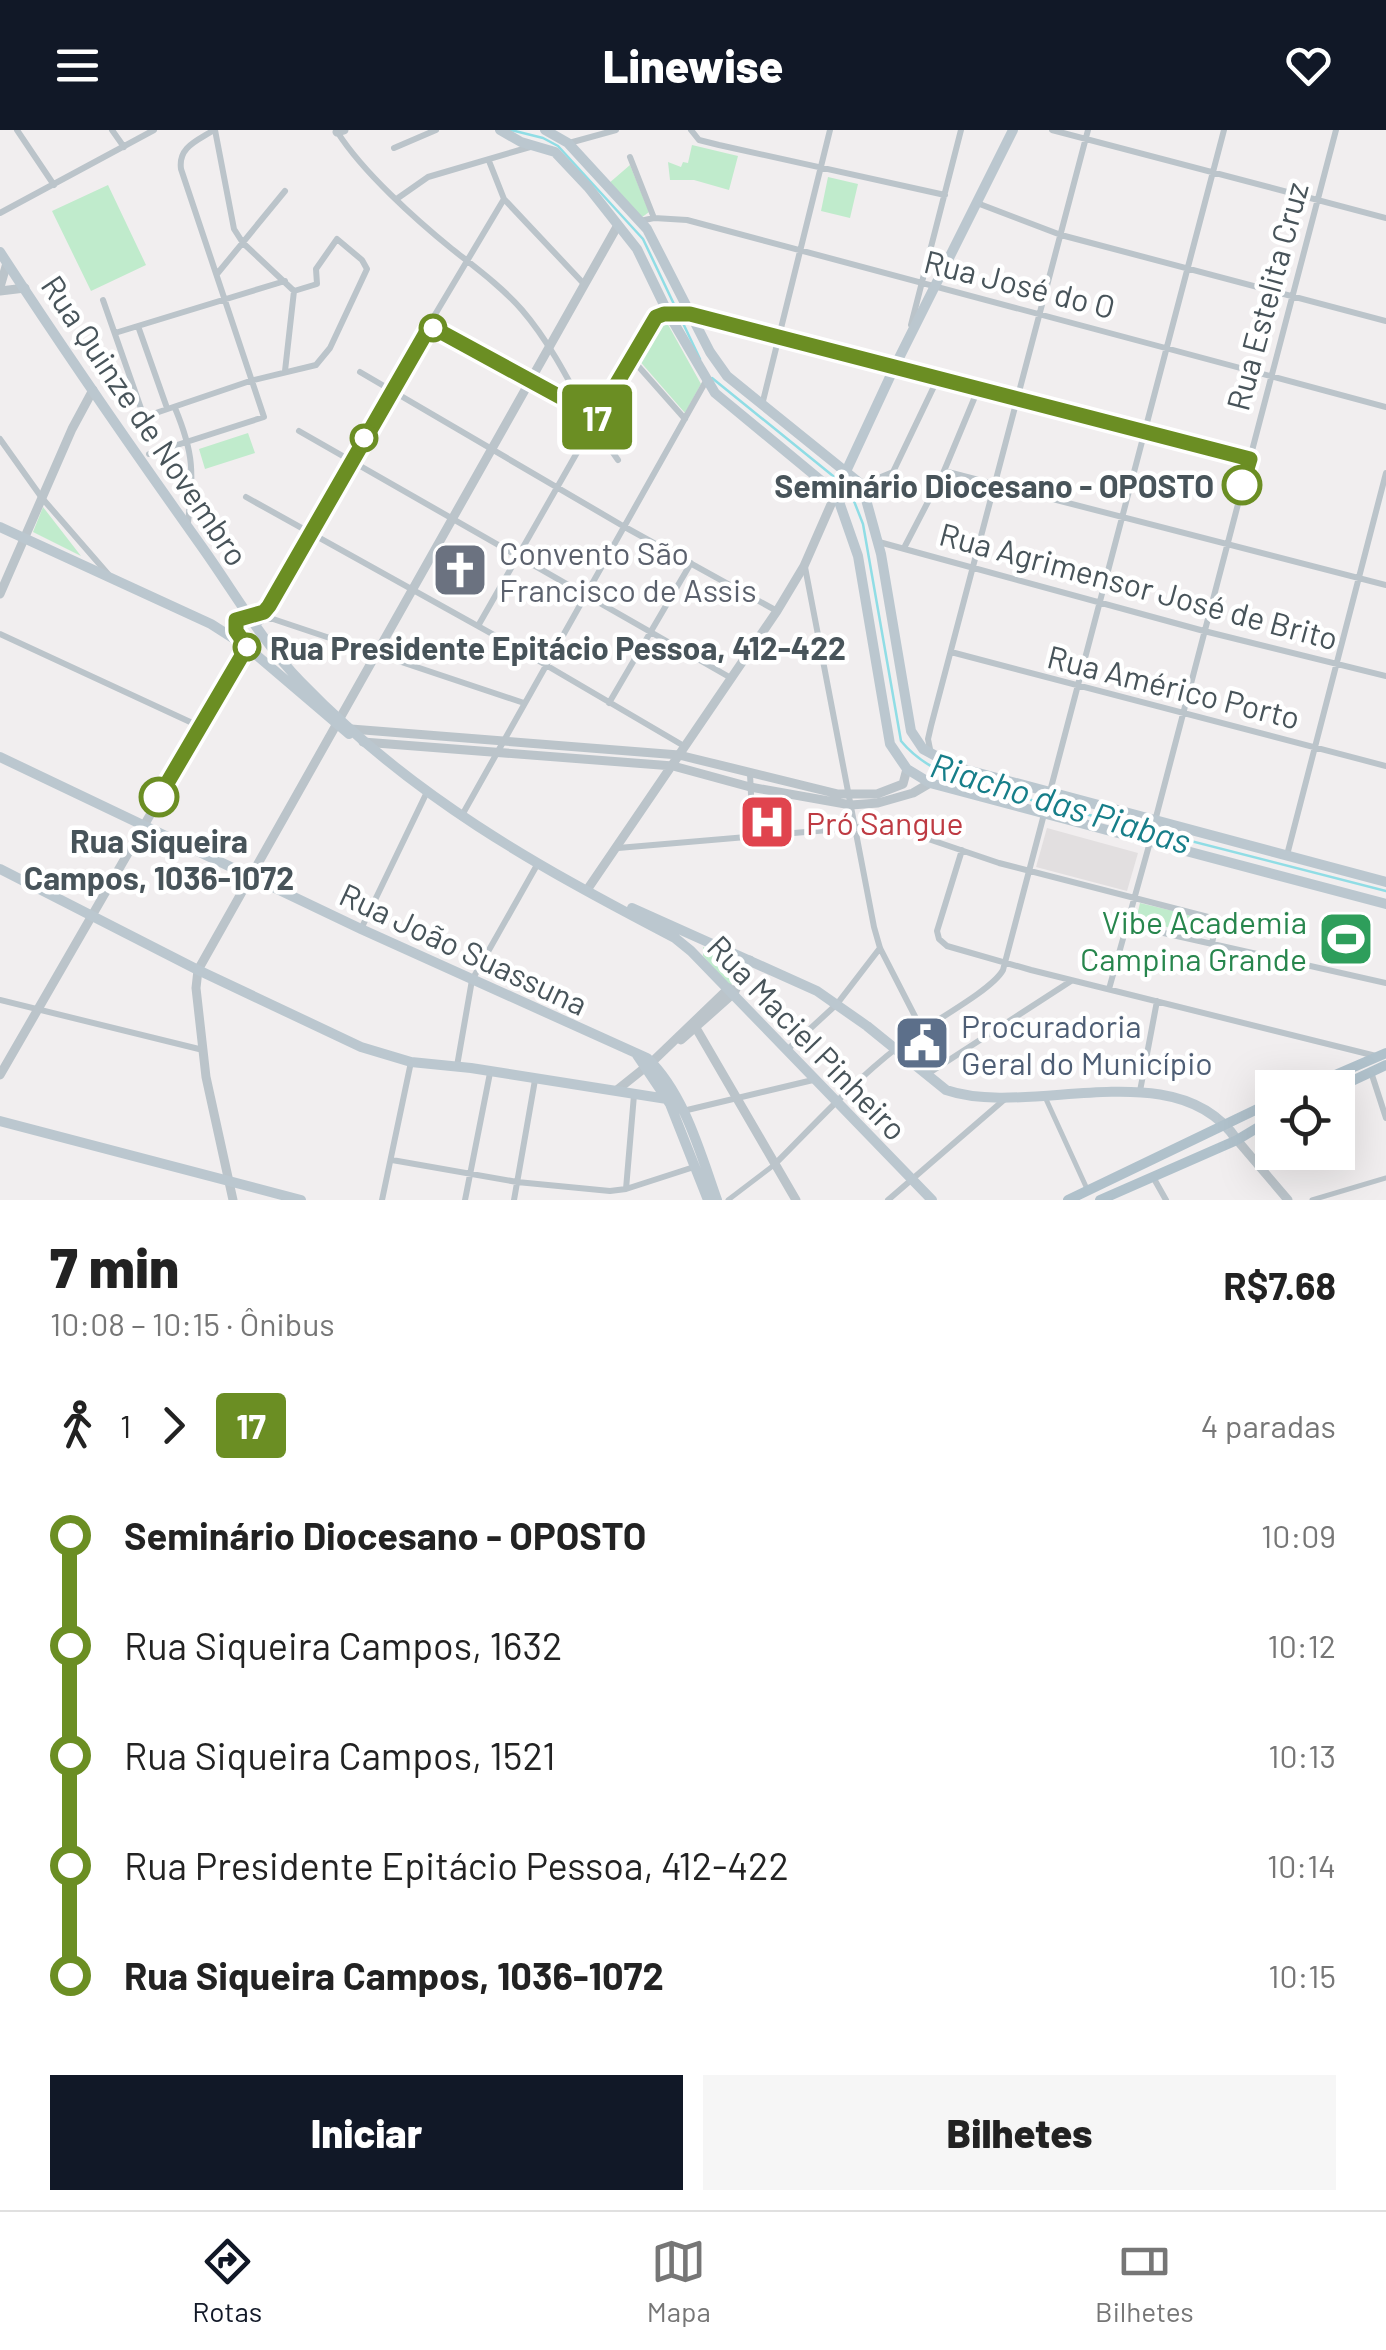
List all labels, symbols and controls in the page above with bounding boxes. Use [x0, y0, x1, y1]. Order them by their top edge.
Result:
icon: menu [50, 38, 105, 93]
text: Linewise [603, 38, 783, 92]
icon: heart [1281, 38, 1336, 93]
street label: Rua Estelita Cruz [1217, 178, 1315, 414]
street label: Rua José do O [921, 241, 1119, 325]
street label: Rua Quinze de Novembro [35, 268, 257, 572]
unlabelled marker [420, 315, 446, 341]
line badge: 17 [552, 384, 642, 450]
text: 17 [582, 396, 612, 438]
unlabelled marker [351, 425, 377, 451]
place label: Seminário Diocesano - OPOSTO [774, 466, 1214, 504]
marker: Seminário Diocesano - OPOSTO [1223, 466, 1261, 504]
street label: Rua Agrimensor José de Brito [936, 513, 1342, 657]
place label: Convento São Francisco de Assis [499, 533, 757, 608]
church icon: Convento São Francisco de Assis [430, 540, 490, 600]
place label: Rua Presidente Epitácio Pessoa, 412-422 [270, 628, 846, 666]
marker: Rua Presidente Epitácio Pessoa, 412-422 [234, 634, 260, 660]
street label: Rua Américo Porto [1044, 636, 1304, 736]
water label: Riacho das Piabas [926, 742, 1196, 862]
marker: Rua Siqueira Campos, 1036-1072 [140, 778, 178, 816]
hospital icon: Pró Sangue [737, 792, 797, 852]
place label: Pró Sangue [806, 803, 964, 841]
place label: Rua Siqueira Campos, 1036-1072 [24, 821, 294, 896]
street label: Rua João Suassuna [334, 874, 594, 1022]
place label: Vibe Academia Campina Grande [1080, 902, 1307, 977]
sports icon: Vibe Academia Campina Grande [1316, 909, 1376, 969]
street label: Rua Maciel Pinheiro [701, 927, 915, 1147]
place label: Procuradoria Geral do Município [961, 1006, 1213, 1081]
public building icon: Procuradoria Geral do Município [892, 1013, 952, 1073]
map controls [1255, 1070, 1355, 1170]
button: locate [1255, 1070, 1355, 1170]
text: 7 min [50, 1233, 179, 1299]
text: R$7.68 [1223, 1262, 1336, 1308]
text: 10:08 – 10:15 · Ônibus [50, 1304, 335, 1342]
icon: walk [50, 1398, 105, 1453]
icon: forward [146, 1398, 201, 1453]
text: 17 [236, 1404, 266, 1446]
text: 1 [120, 1406, 131, 1444]
text: 4 paradas [1201, 1406, 1336, 1444]
text: Seminário Diocesano - OPOSTO [124, 1512, 646, 1558]
text: 10:09 [1261, 1516, 1336, 1554]
text: Rua Siqueira Campos, 1632 [124, 1622, 562, 1668]
text: 10:12 [1268, 1626, 1336, 1664]
text: Rua Siqueira Campos, 1521 [124, 1732, 556, 1778]
text: 10:13 [1268, 1736, 1336, 1774]
text: Rua Presidente Epitácio Pessoa, 412-422 [124, 1842, 789, 1888]
text: 10:14 [1267, 1846, 1336, 1884]
text: Rua Siqueira Campos, 1036-1072 [124, 1952, 664, 1998]
text: 10:15 [1268, 1956, 1336, 1994]
button: Iniciar [50, 2075, 683, 2190]
button: Bilhetes [703, 2075, 1336, 2190]
tab: Rotas [192, 2234, 262, 2328]
tab: Mapa [647, 2234, 711, 2328]
tab: Bilhetes [1095, 2234, 1194, 2328]

